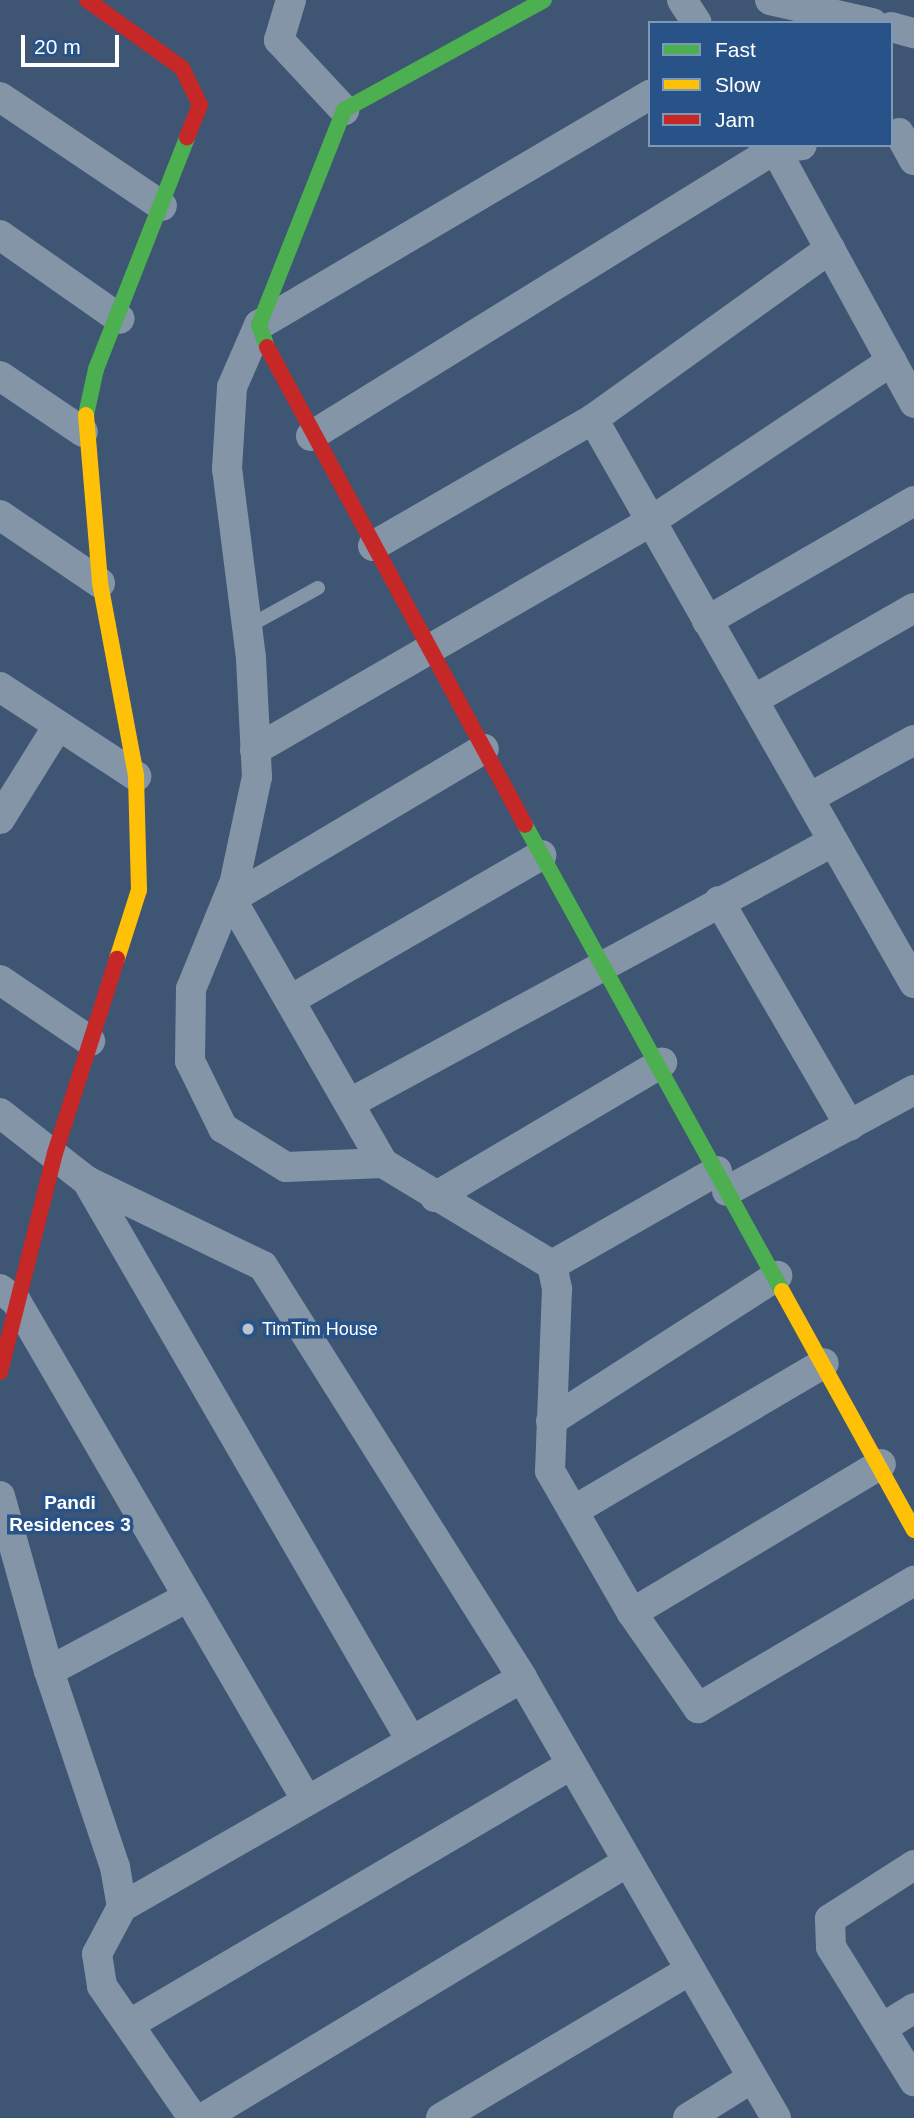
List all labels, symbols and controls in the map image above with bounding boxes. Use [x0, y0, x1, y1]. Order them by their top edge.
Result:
scale bar [24, 21, 122, 65]
legend [648, 21, 893, 147]
text: 20 m [34, 35, 81, 58]
text: Fast [715, 38, 756, 61]
text: Slow [715, 73, 761, 96]
text: Jam [715, 108, 755, 131]
place label: TimTim House [262, 1318, 378, 1340]
marker: TimTim House [240, 1321, 256, 1337]
district label: Pandi Residences 3 [9, 1492, 131, 1536]

